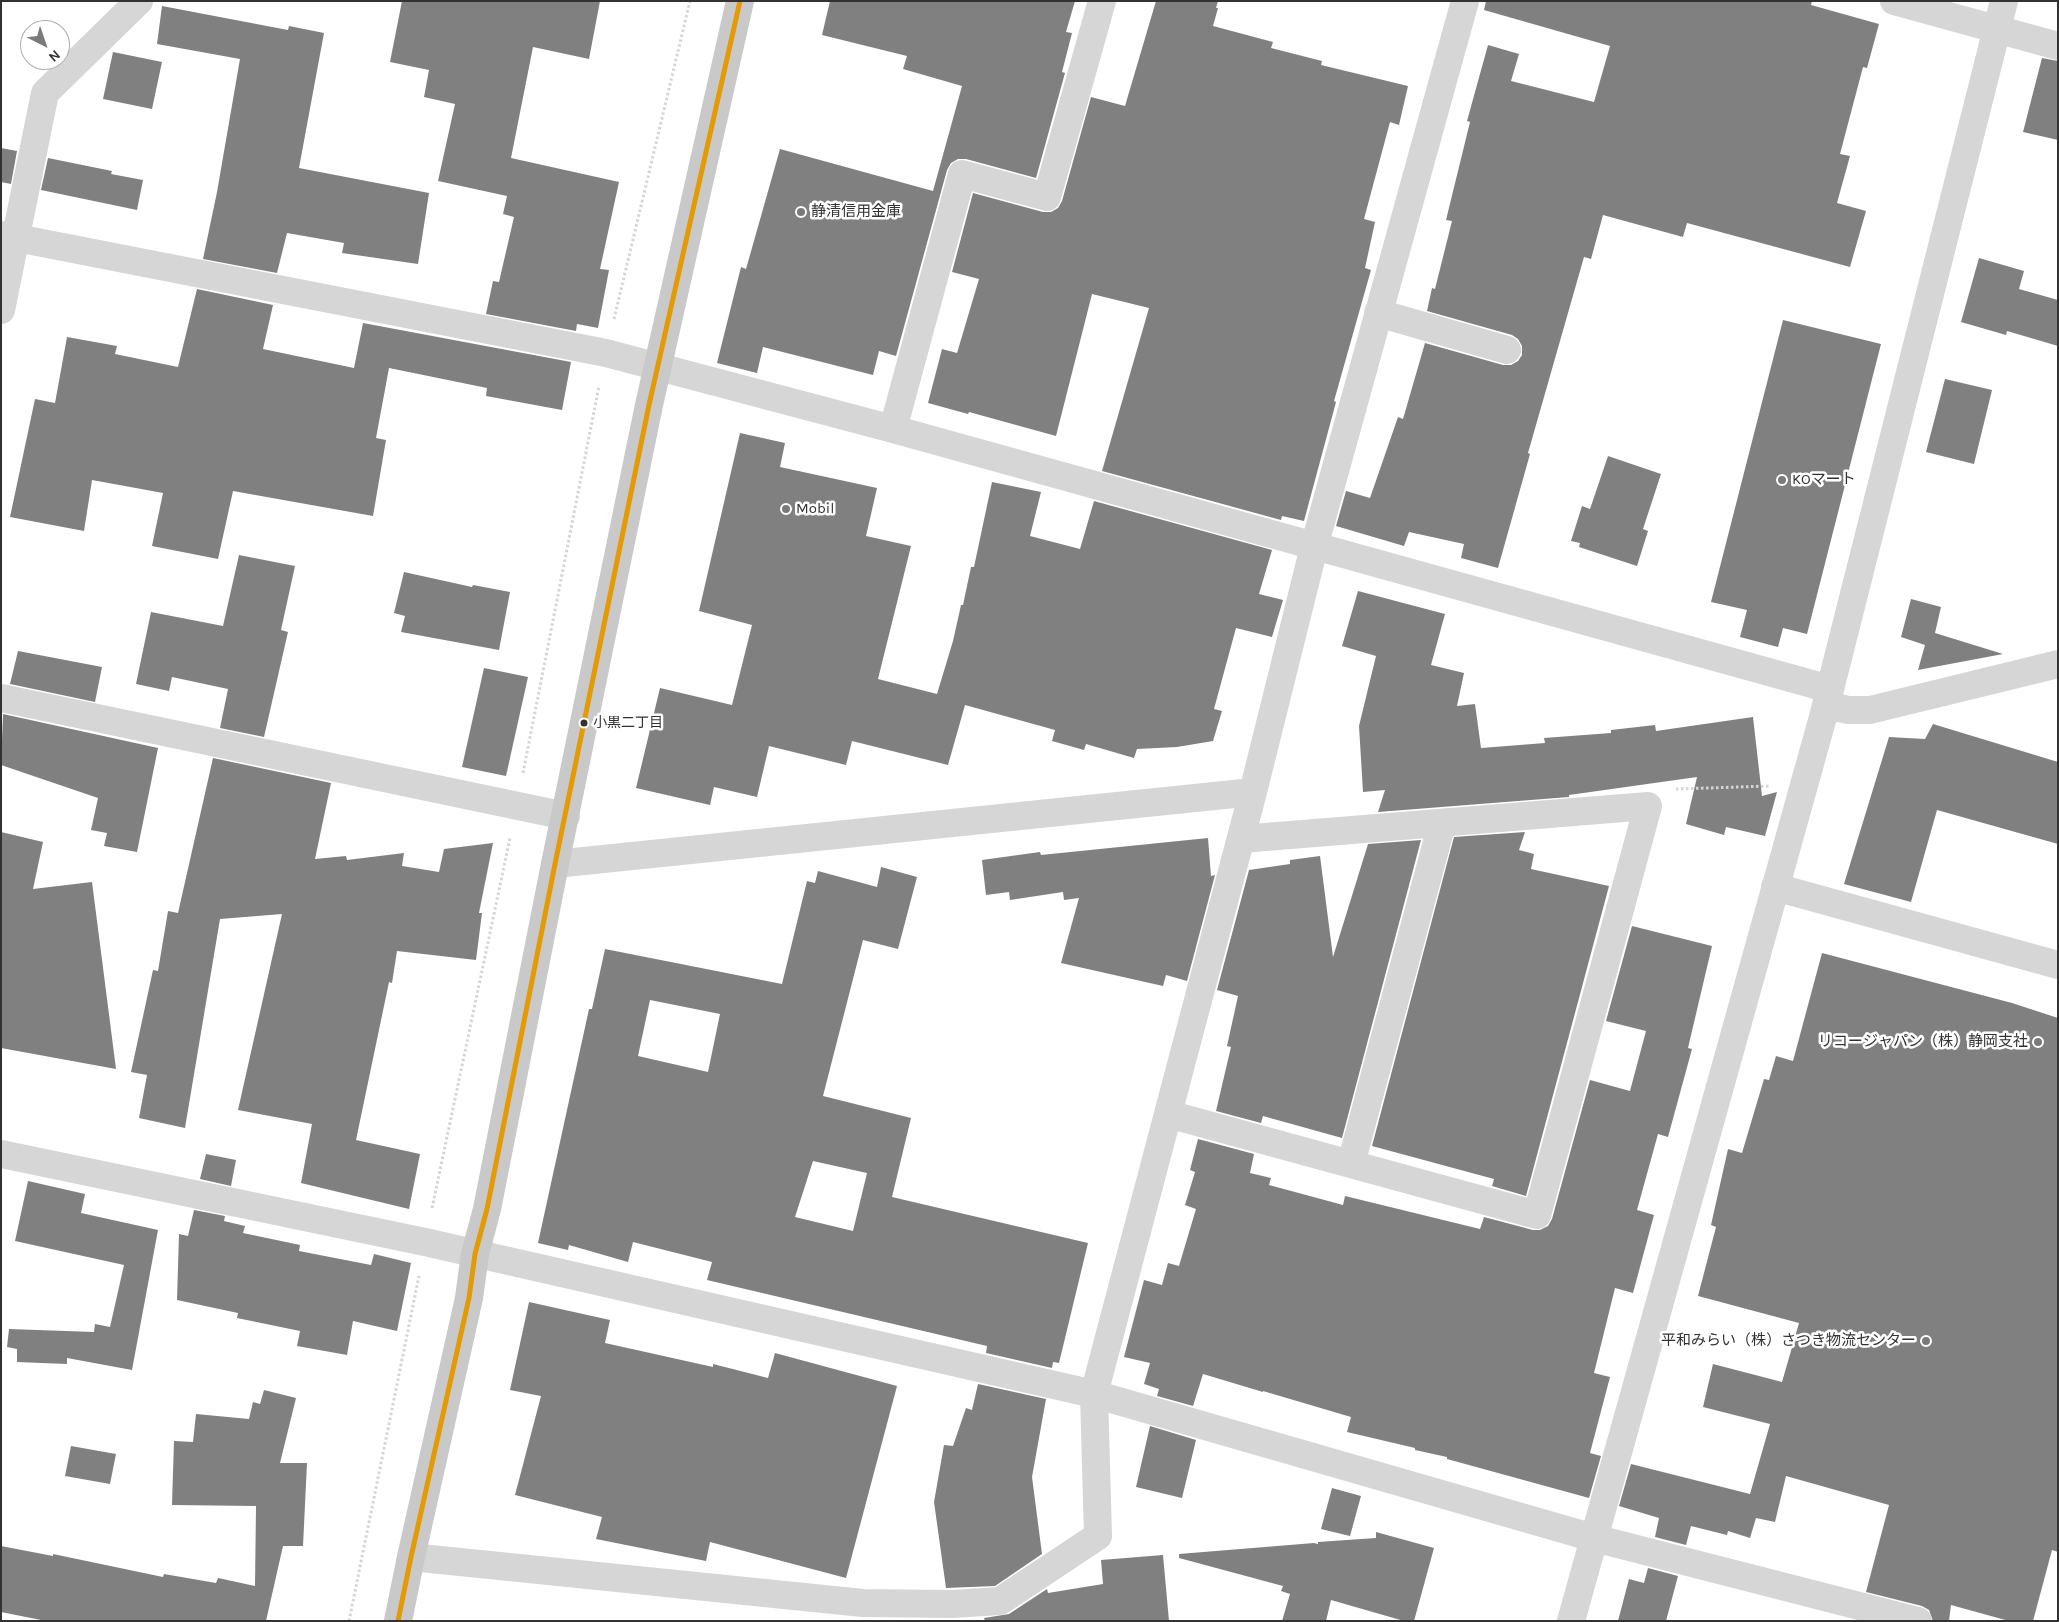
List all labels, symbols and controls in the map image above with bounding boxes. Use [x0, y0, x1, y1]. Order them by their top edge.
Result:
north arrow [20, 20, 70, 70]
text: N [45, 46, 64, 66]
place label: 静清信用金庫 [811, 203, 901, 221]
marker: 静清信用金庫 [795, 206, 807, 218]
place label: KOマート [1792, 471, 1856, 489]
marker: KOマート [1776, 474, 1788, 486]
place label: Mobil [796, 500, 834, 518]
marker: Mobil [780, 503, 792, 515]
place label: 小黒二丁目 [593, 715, 663, 731]
marker: 小黒二丁目 [579, 718, 589, 728]
place label: リコージャパン（株）静岡支社 [1818, 1033, 2028, 1051]
marker: リコージャパン（株）静岡支社 [2032, 1036, 2044, 1048]
place label: 平和みらい（株）さつき物流センター [1661, 1332, 1916, 1350]
marker: 平和みらい（株）さつき物流センター [1920, 1335, 1932, 1347]

